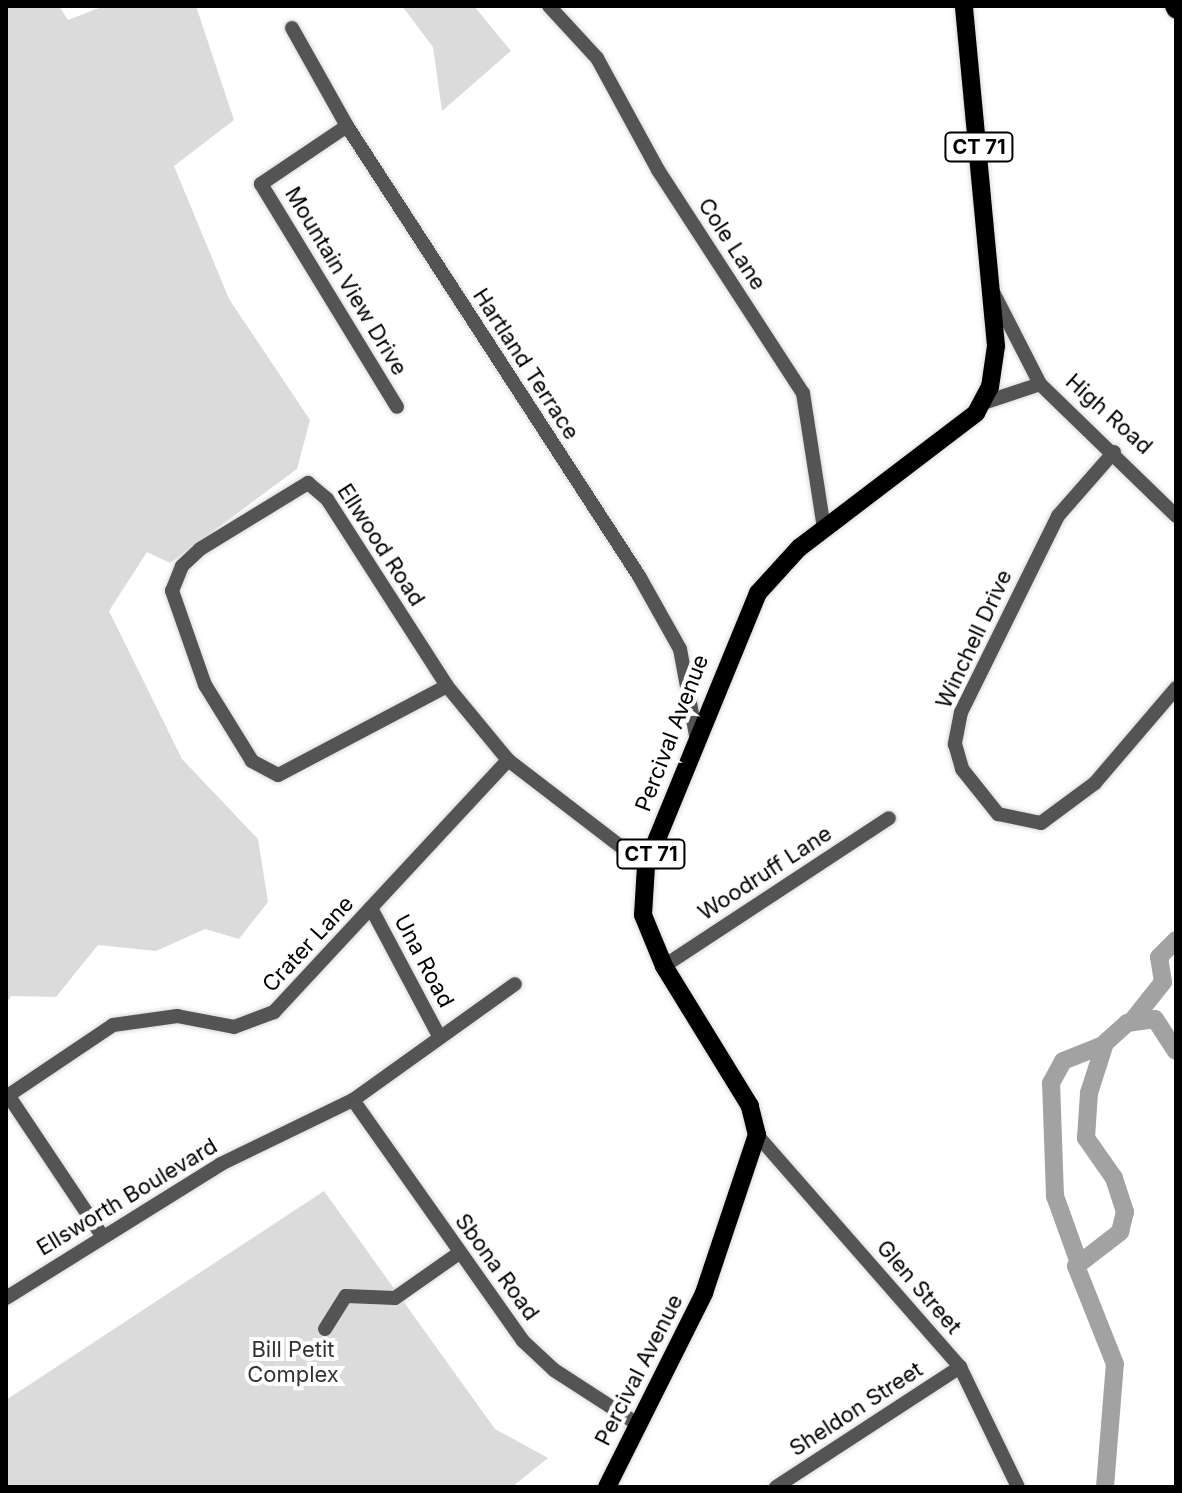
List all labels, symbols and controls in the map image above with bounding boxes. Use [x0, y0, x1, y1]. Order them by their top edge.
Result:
road number: CT 71 [943, 131, 1015, 163]
street label: Mountain View Drive [279, 182, 413, 380]
street label: Cole Lane [693, 193, 771, 295]
street label: Hartland Terrace [467, 283, 585, 445]
street label: High Road [1060, 368, 1158, 460]
street label: Ellwood Road [332, 479, 430, 611]
street label: Winchell Drive [930, 566, 1018, 712]
street label: Percival Avenue [630, 651, 714, 815]
street label: Woodruff Lane [693, 820, 837, 926]
road number: CT 71 [615, 838, 687, 870]
street label: Crater Lane [257, 891, 359, 997]
street label: Una Road [389, 910, 459, 1012]
street label: Ellsworth Boulevard [32, 1133, 222, 1261]
street label: Sbona Road [449, 1209, 545, 1325]
street label: Glen Street [871, 1235, 967, 1339]
street label: Percival Avenue [590, 1290, 688, 1450]
park label: Bill Petit Complex [247, 1336, 339, 1388]
street label: Sheldon Street [785, 1356, 927, 1462]

